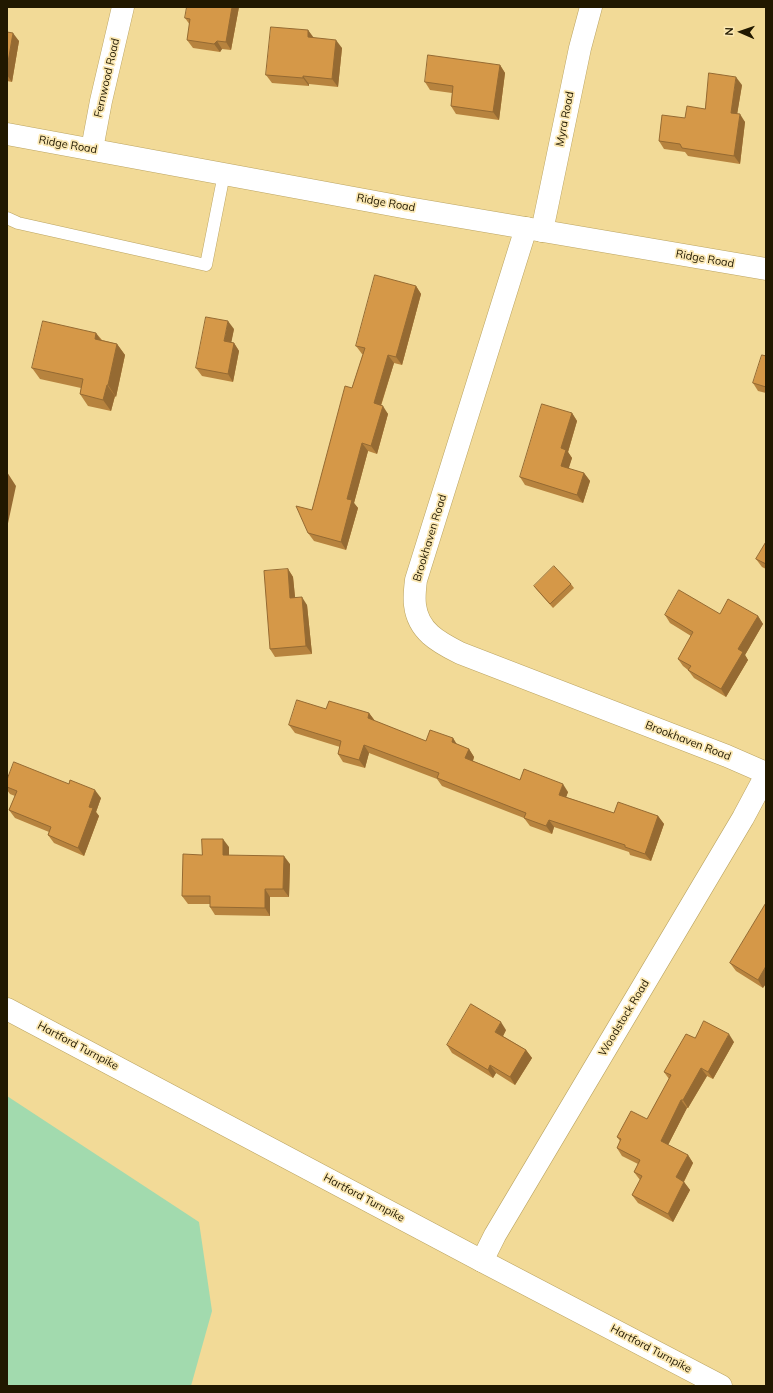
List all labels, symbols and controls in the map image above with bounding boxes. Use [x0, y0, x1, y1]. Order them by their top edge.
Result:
north arrow [721, 12, 761, 52]
text: N [722, 27, 736, 36]
street label: Fernwood Road [91, 37, 123, 119]
street label: Myra Road [553, 90, 577, 148]
street label: Ridge Road [38, 133, 98, 157]
street label: Ridge Road [356, 191, 416, 215]
street label: Ridge Road [675, 247, 735, 271]
street label: Brookhaven Road [410, 493, 450, 583]
street label: Brookhaven Road [643, 719, 733, 763]
street label: Woodstock Road [596, 977, 652, 1059]
street label: Hartford Turnpike [35, 1019, 121, 1073]
street label: Hartford Turnpike [321, 1171, 407, 1225]
street label: Hartford Turnpike [608, 1322, 694, 1376]

